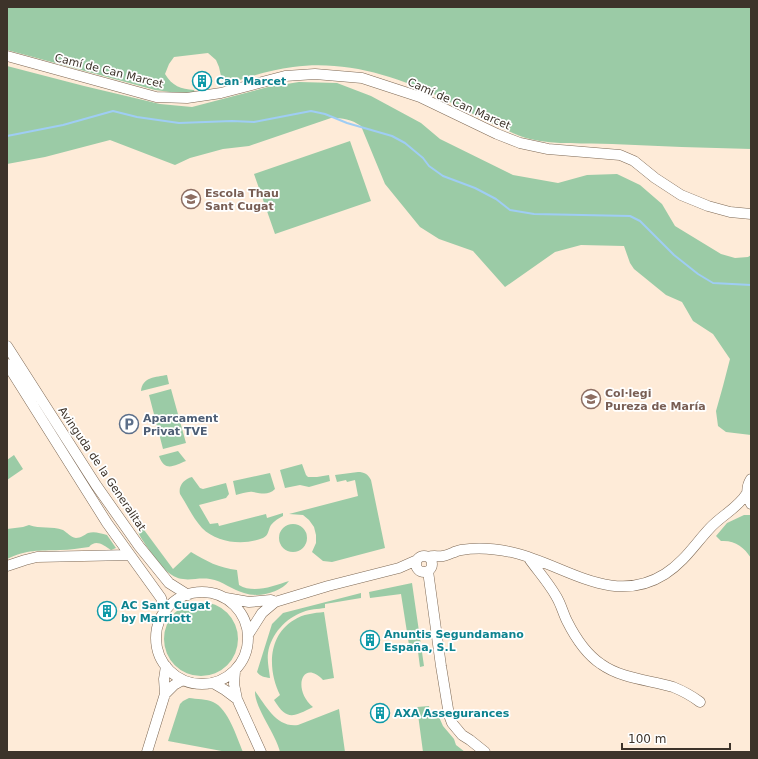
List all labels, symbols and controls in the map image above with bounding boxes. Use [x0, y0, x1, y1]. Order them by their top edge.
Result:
street label: Camí de Can Marcet [53, 51, 165, 91]
building icon: Can Marcet [191, 70, 213, 92]
place label: Can Marcet [216, 75, 286, 88]
street label: Camí de Can Marcet [405, 75, 513, 133]
place label: Escola Thau Sant Cugat [205, 187, 279, 213]
school or university icon: Escola Thau Sant Cugat [180, 188, 202, 210]
place label: Col·legi Pureza de María [605, 387, 706, 413]
school or university icon: Col·legi Pureza de María [580, 388, 602, 410]
street label: Avinguda de la Generalitat [56, 404, 149, 534]
place label: Aparcament Privat TVE [143, 412, 218, 438]
parking icon: Aparcament Privat TVE [118, 413, 140, 435]
place label: AC Sant Cugat by Marriott [121, 599, 210, 625]
building icon: AC Sant Cugat by Marriott [96, 600, 118, 622]
place label: Anuntis Segundamano España, S.L [384, 628, 524, 654]
building icon: Anuntis Segundamano España, S.L [359, 629, 381, 651]
building icon: AXA Assegurances [369, 702, 391, 724]
place label: AXA Assegurances [394, 707, 510, 720]
scale bar [622, 725, 730, 751]
text: 100 m [628, 732, 666, 746]

